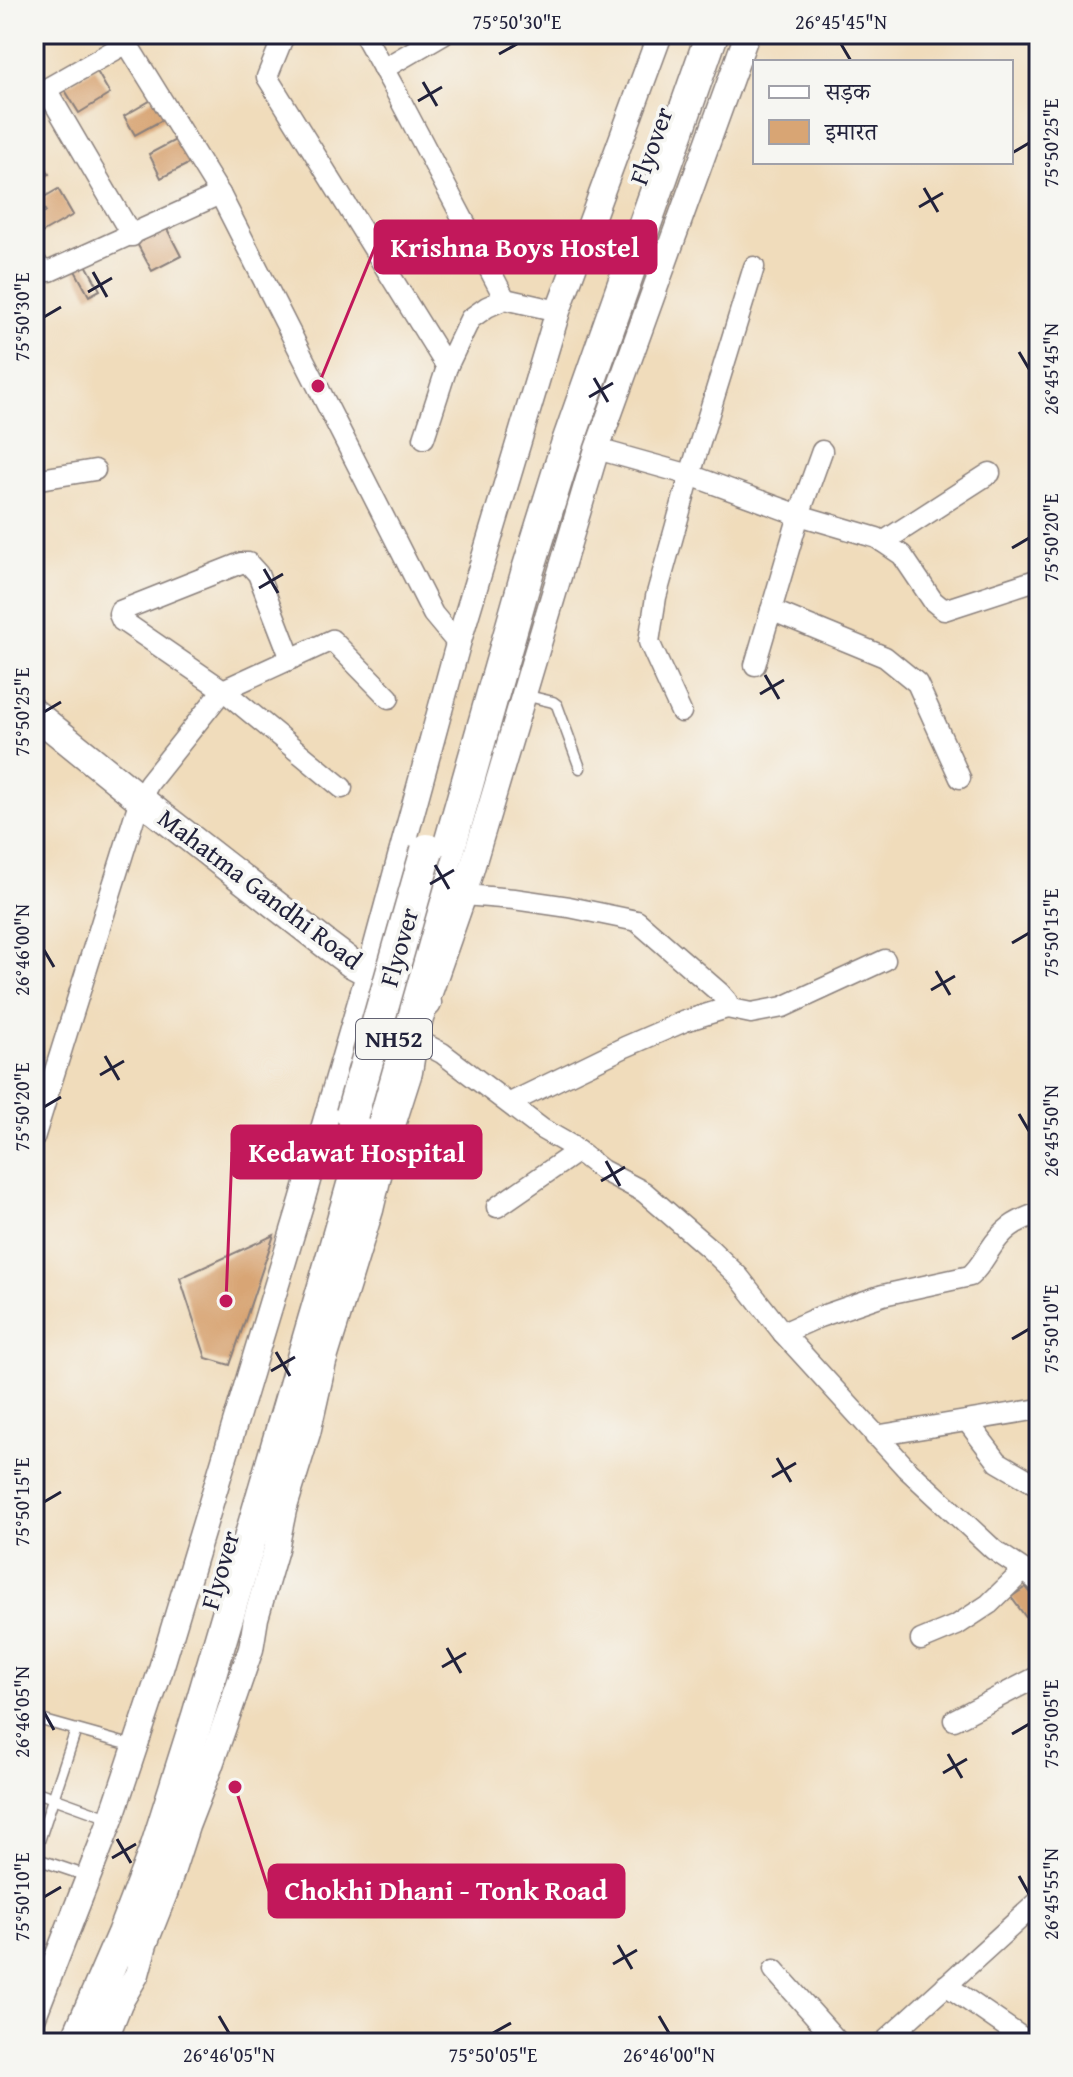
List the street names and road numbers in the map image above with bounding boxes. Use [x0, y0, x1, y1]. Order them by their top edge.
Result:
street label: Flyover [618, 101, 683, 190]
street label: Mahatma Gandhi Road [150, 799, 371, 979]
street label: Flyover [369, 903, 428, 991]
road number: NH52 [356, 1019, 432, 1059]
street label: Flyover [190, 1526, 249, 1614]

